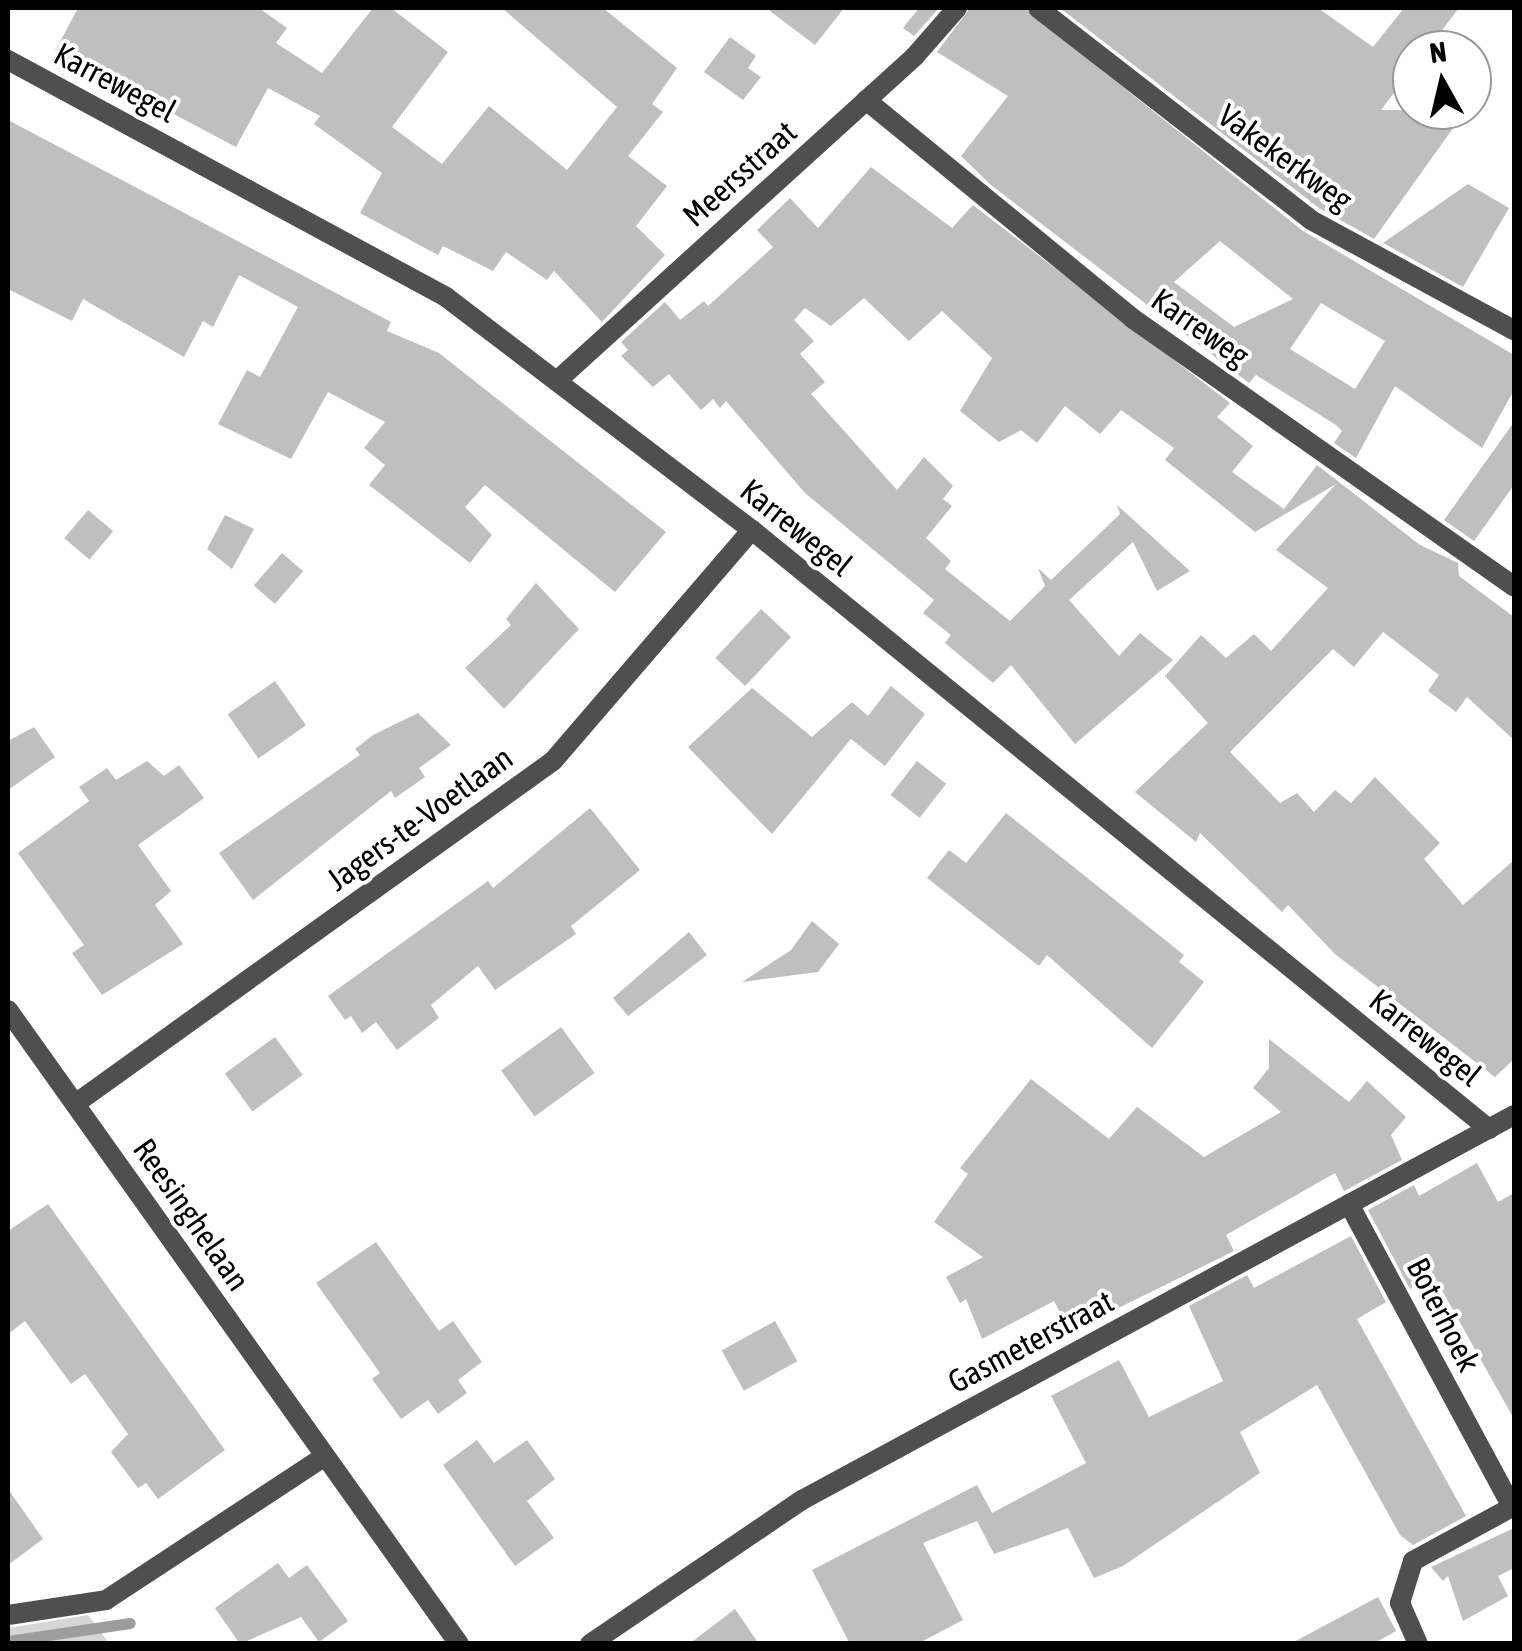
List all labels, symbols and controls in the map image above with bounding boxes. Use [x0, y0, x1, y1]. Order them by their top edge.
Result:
north arrow [1392, 30, 1492, 130]
street label: Karrewegel [48, 35, 182, 131]
text: N [1428, 35, 1449, 69]
street label: Vakekerkweg [1211, 97, 1359, 219]
street label: Meersstraat [675, 113, 805, 235]
street label: Karreweg [1144, 281, 1256, 375]
street label: Karrewegel [732, 471, 860, 585]
street label: Jagers-te-Voetlaan [320, 739, 520, 899]
street label: Karrewegel [1361, 981, 1489, 1095]
street label: Reesinghelaan [125, 1132, 257, 1298]
street label: Boterhoek [1398, 1252, 1488, 1378]
street label: Gasmeterstraat [942, 1282, 1120, 1402]

